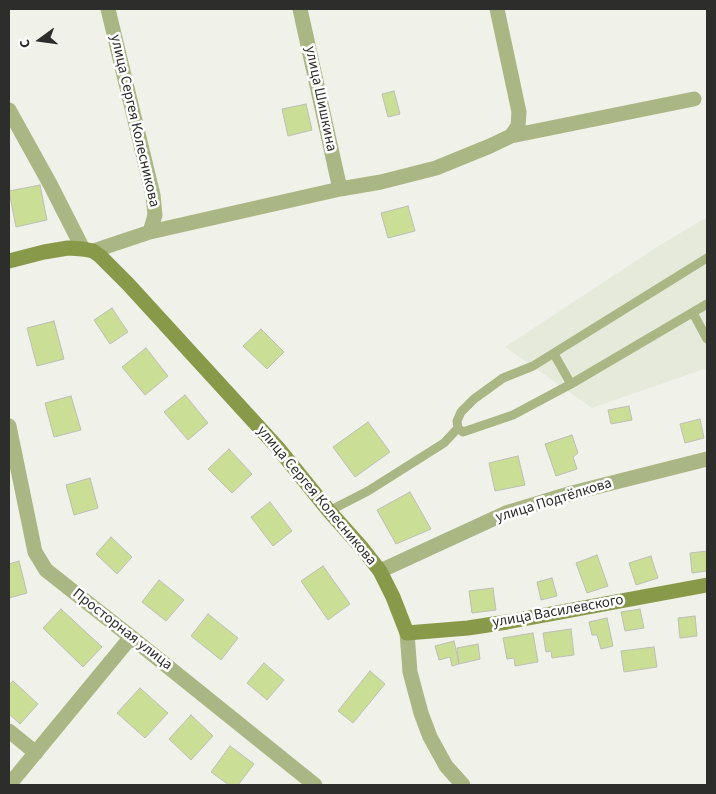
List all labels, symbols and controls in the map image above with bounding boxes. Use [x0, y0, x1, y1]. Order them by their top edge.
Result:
north arrow [15, 15, 65, 65]
street label: улица Сергея Колесникова [105, 33, 163, 209]
text: С [15, 37, 36, 50]
street label: улица Шишкина [300, 45, 340, 153]
street label: улица Сергея Колесникова [252, 423, 380, 569]
street label: улица Подтёлкова [494, 475, 614, 527]
street label: Просторная улица [68, 585, 176, 675]
street label: улица Василевского [491, 592, 625, 632]

